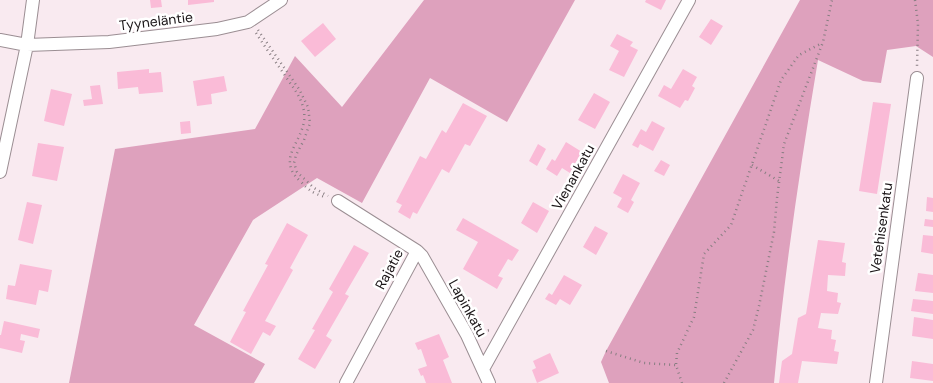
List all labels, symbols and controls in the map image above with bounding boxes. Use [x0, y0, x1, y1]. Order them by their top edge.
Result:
street label: Tyyneläntie [118, 8, 194, 34]
street label: Vienankatu [548, 141, 598, 213]
street label: Vetehisenkatu [866, 181, 896, 275]
street label: Rajatie [371, 246, 407, 292]
street label: Lapinkatu [445, 276, 491, 340]

